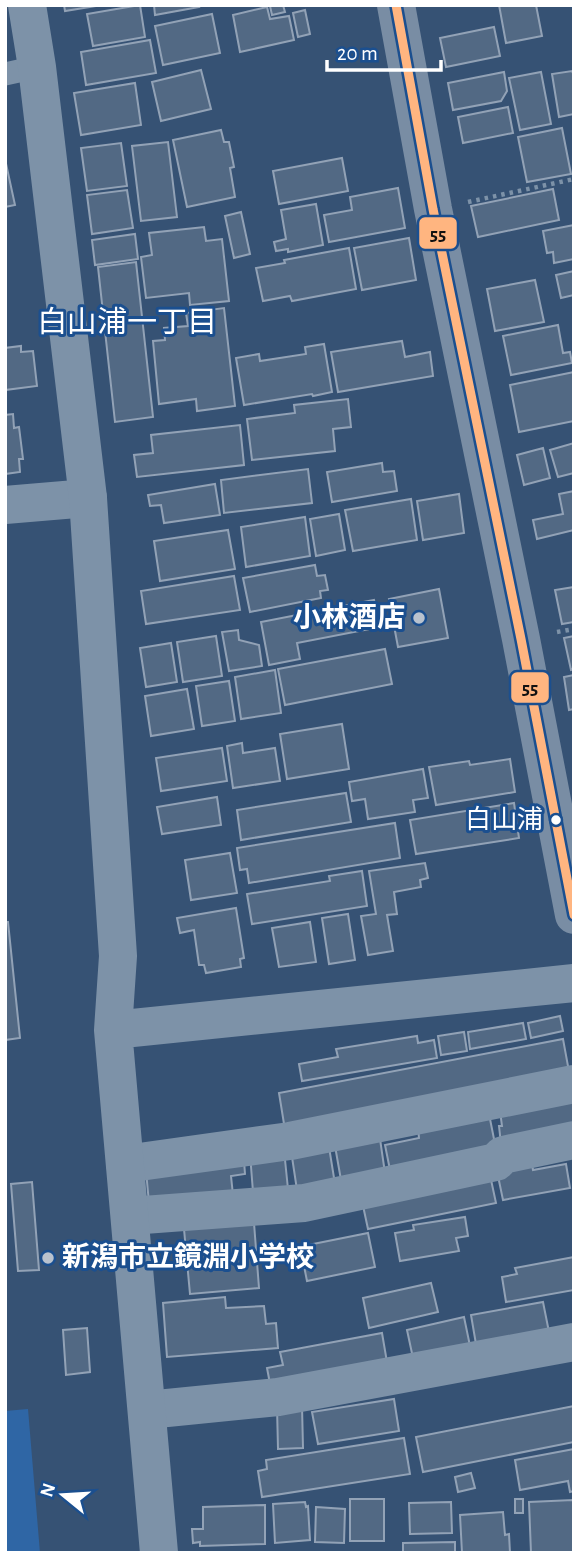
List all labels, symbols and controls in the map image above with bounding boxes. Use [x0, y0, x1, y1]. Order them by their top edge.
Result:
scale bar [327, 28, 441, 72]
text: 20 m [337, 43, 378, 64]
line badge: 55 [418, 216, 458, 250]
text: 55 [430, 225, 446, 244]
district label: 白山浦一丁目 [37, 306, 217, 338]
place label: 小林酒店 [293, 601, 405, 632]
marker: 小林酒店 [411, 610, 427, 626]
line badge: 55 [510, 671, 550, 704]
text: 55 [522, 679, 538, 698]
place label: 白山浦 [465, 805, 543, 833]
marker: 白山浦 [549, 813, 563, 827]
place label: 新潟市立鏡淵小学校 [62, 1242, 314, 1272]
marker: 新潟市立鏡淵小学校 [40, 1250, 56, 1266]
north arrow [28, 1460, 98, 1530]
text: N [37, 1481, 59, 1499]

